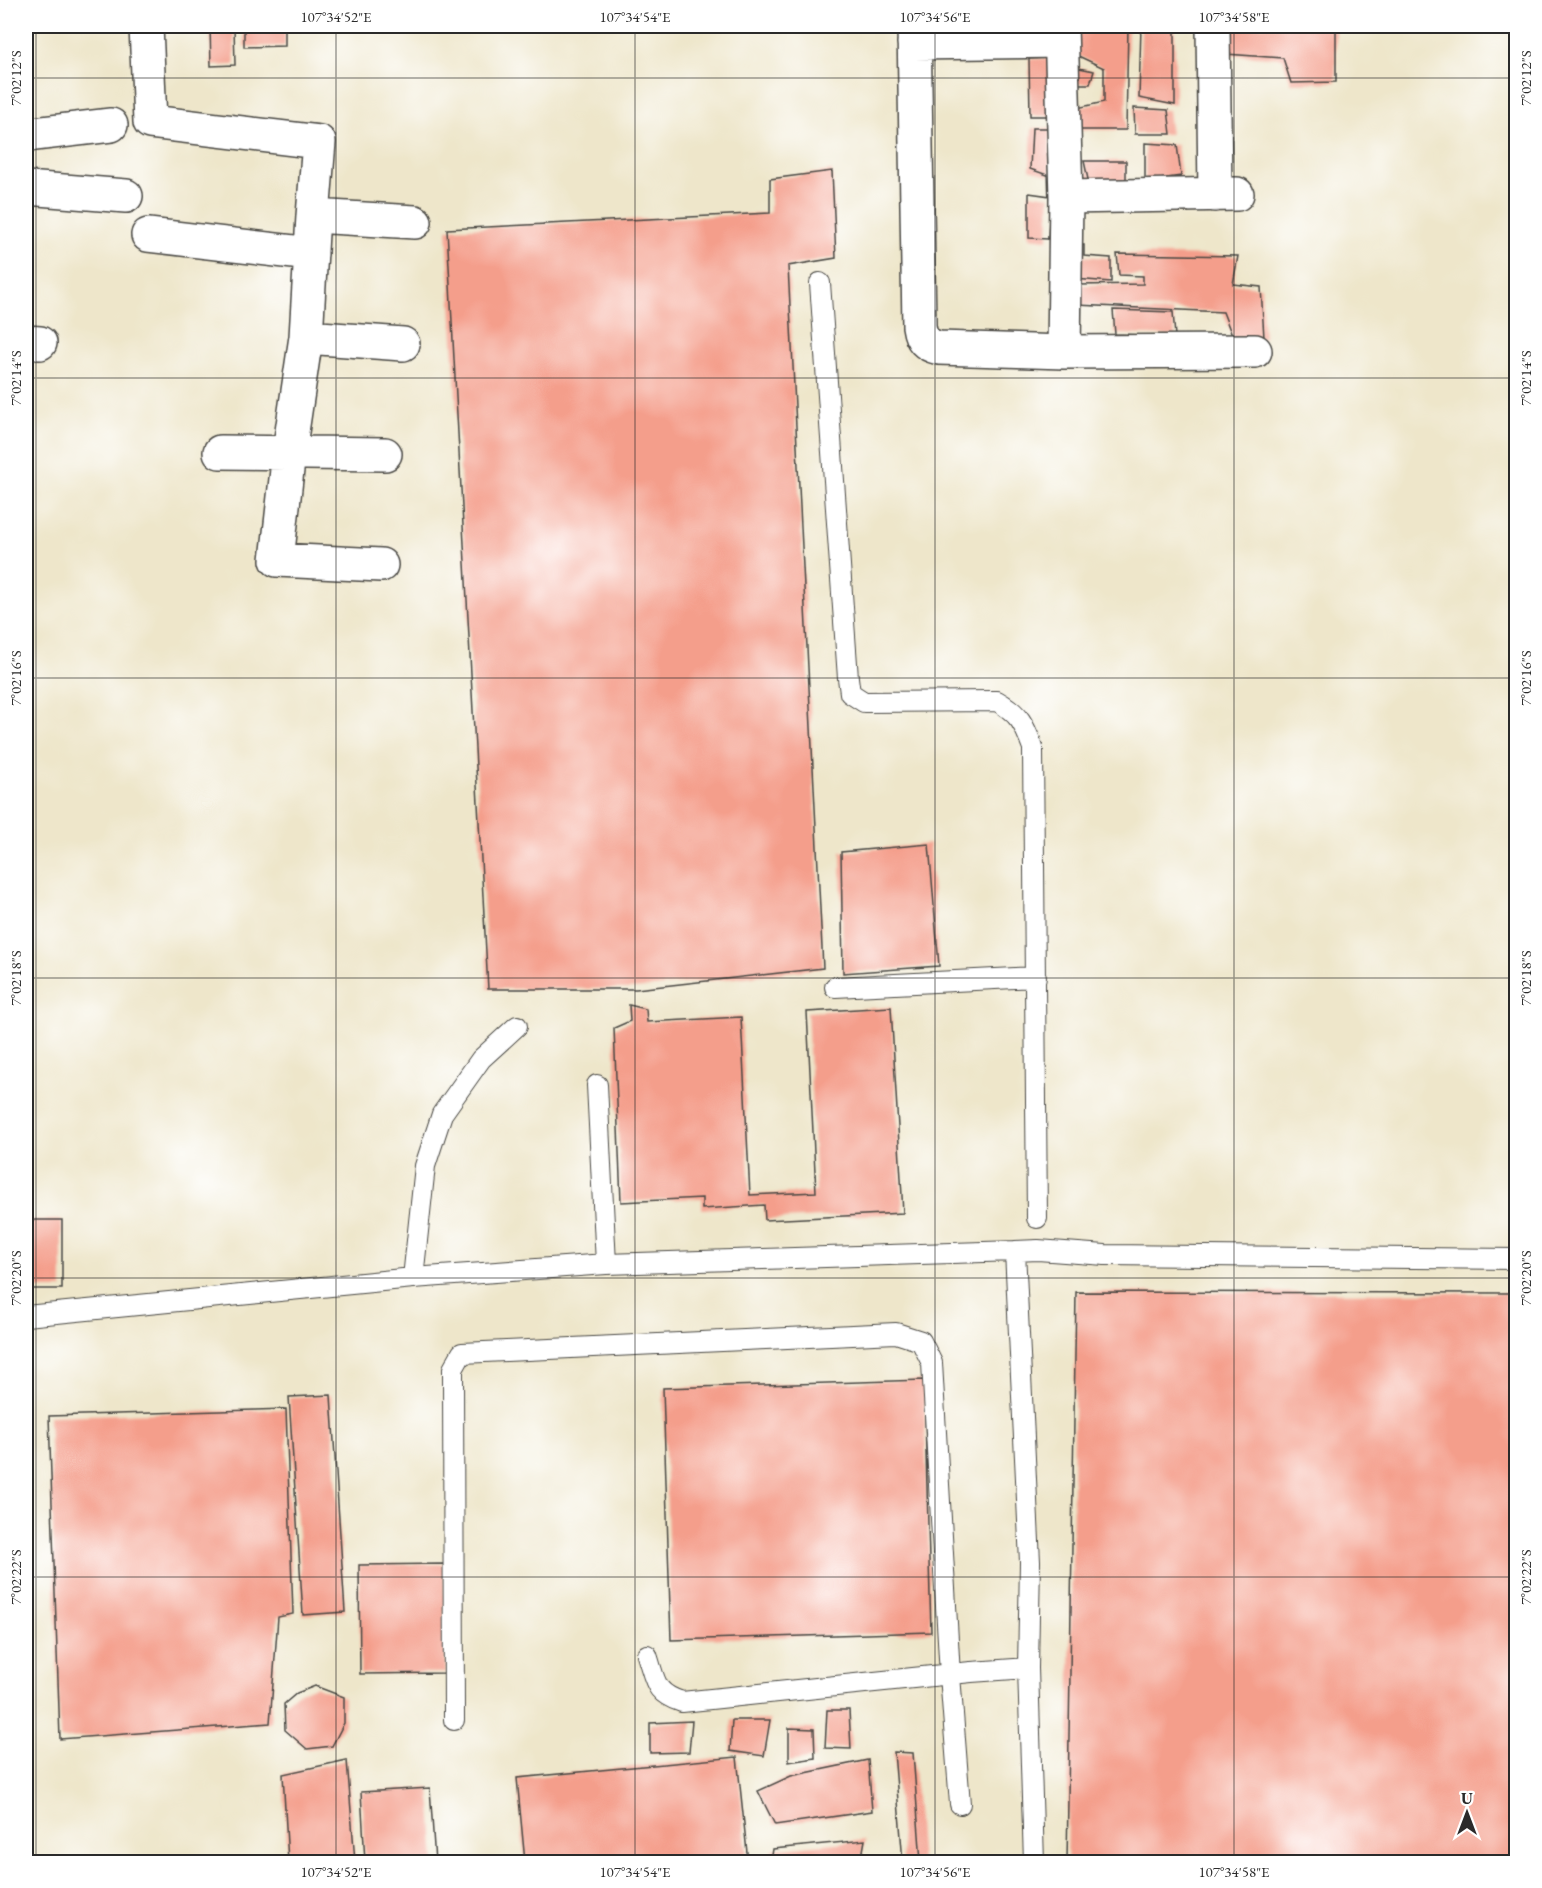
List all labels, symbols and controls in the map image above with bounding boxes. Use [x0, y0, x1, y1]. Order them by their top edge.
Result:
text: 107°34'52"E [300, 7, 372, 26]
text: 107°34'54"E [599, 7, 671, 26]
text: 107°34'56"E [899, 7, 971, 26]
text: 107°34'58"E [1198, 7, 1270, 26]
text: 7°02'12"S [6, 50, 25, 106]
text: 7°02'12"S [1516, 50, 1535, 106]
text: 7°02'14"S [6, 350, 25, 406]
text: 7°02'14"S [1516, 350, 1535, 406]
text: 7°02'16"S [6, 650, 25, 706]
text: 7°02'16"S [1516, 650, 1535, 706]
text: 7°02'18"S [6, 950, 25, 1006]
text: 7°02'18"S [1516, 950, 1535, 1006]
text: 7°02'20"S [6, 1250, 25, 1306]
text: 7°02'20"S [1516, 1250, 1535, 1306]
text: 7°02'22"S [6, 1549, 25, 1605]
text: 7°02'22"S [1516, 1549, 1535, 1605]
north arrow [1437, 1783, 1497, 1843]
text: U [1461, 1788, 1473, 1809]
text: 107°34'52"E [300, 1862, 372, 1881]
text: 107°34'54"E [599, 1862, 671, 1881]
text: 107°34'56"E [899, 1862, 971, 1881]
text: 107°34'58"E [1198, 1862, 1270, 1881]

